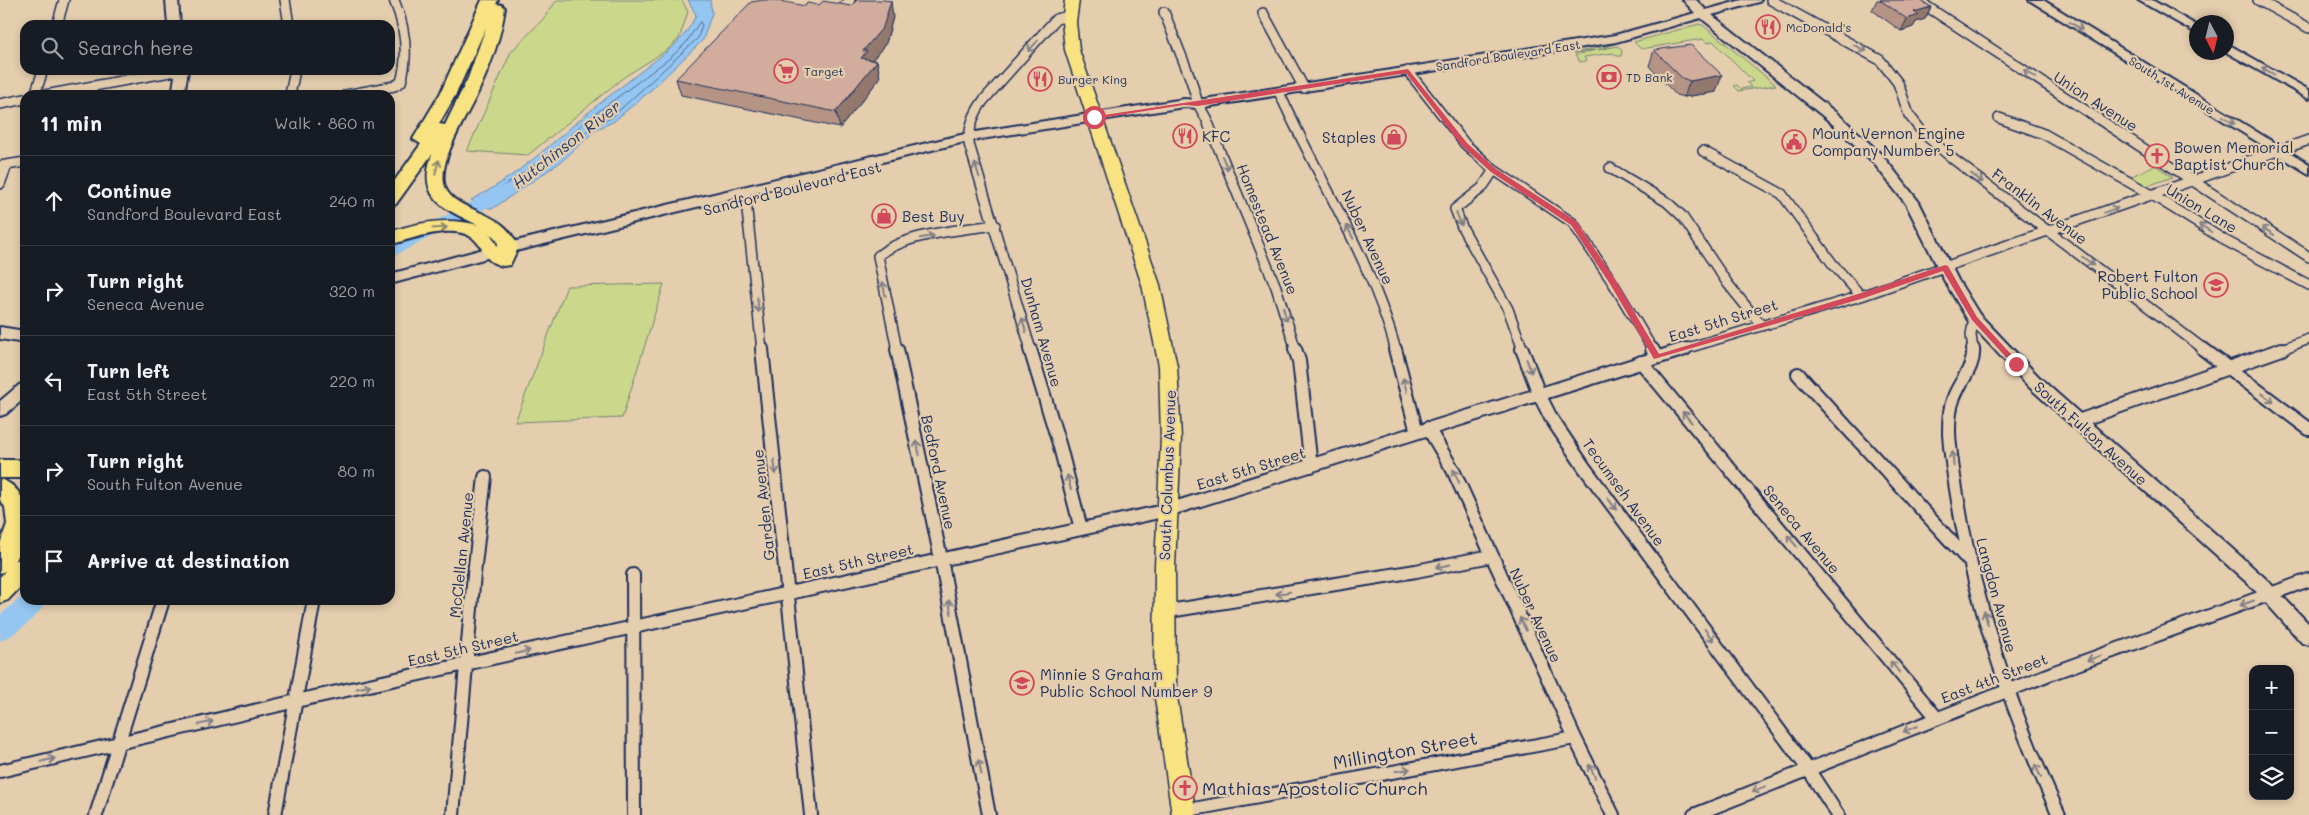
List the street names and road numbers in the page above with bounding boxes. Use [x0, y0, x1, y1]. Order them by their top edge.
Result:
street label: Sandford Boulevard East [1435, 36, 1581, 74]
street label: South 1st Avenue [2126, 52, 2218, 118]
street label: Union Avenue [2050, 66, 2142, 136]
street label: Sandford Boulevard East [701, 156, 883, 220]
street label: Homestead Avenue [1233, 161, 1303, 297]
street label: Franklin Avenue [1988, 163, 2092, 249]
street label: Union Lane [2163, 179, 2241, 237]
street label: Nuber Avenue [1337, 186, 1399, 288]
street label: Dunham Avenue [1017, 275, 1067, 389]
street label: East 5th Street [1666, 294, 1780, 346]
street label: South Fulton Avenue [2030, 377, 2152, 489]
street label: South Columbus Avenue [1154, 389, 1180, 561]
street label: Bedford Avenue [917, 413, 961, 531]
street label: Tecumseh Avenue [1578, 434, 1670, 550]
street label: East 5th Street [1194, 442, 1308, 494]
street label: Garden Avenue [747, 448, 779, 562]
street label: Seneca Avenue [1759, 480, 1845, 578]
street label: McClellan Avenue [444, 491, 478, 619]
street label: Langdon Avenue [1972, 536, 2022, 654]
street label: East 5th Street [801, 539, 915, 583]
street label: Nuber Avenue [1505, 564, 1567, 666]
street label: East 5th Street [406, 626, 520, 670]
street label: East 4th Street [1938, 648, 2050, 708]
street label: Millington Street [1331, 725, 1479, 775]

